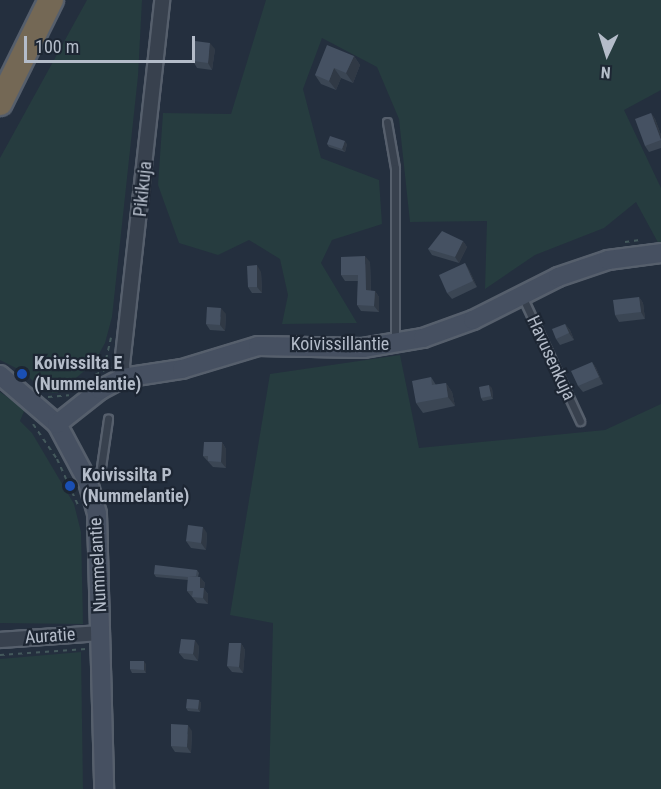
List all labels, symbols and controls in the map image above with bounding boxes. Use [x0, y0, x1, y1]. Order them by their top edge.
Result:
scale bar [27, 24, 198, 62]
north arrow [577, 24, 637, 84]
text: 100 m [35, 36, 79, 57]
text: N [600, 63, 611, 82]
street label: Pikikuja [129, 160, 157, 218]
street label: Havusenkuja [522, 312, 580, 404]
street label: Koivissillantie [291, 333, 389, 355]
place label: Koivissilta E (Nummelantie) [34, 353, 141, 395]
marker: Koivissilta E (Nummelantie) [15, 367, 29, 381]
place label: Koivissilta P (Nummelantie) [82, 465, 189, 508]
marker: Koivissilta P (Nummelantie) [63, 479, 77, 493]
street label: Nummelantie [85, 517, 111, 613]
street label: Auratie [24, 623, 76, 649]

